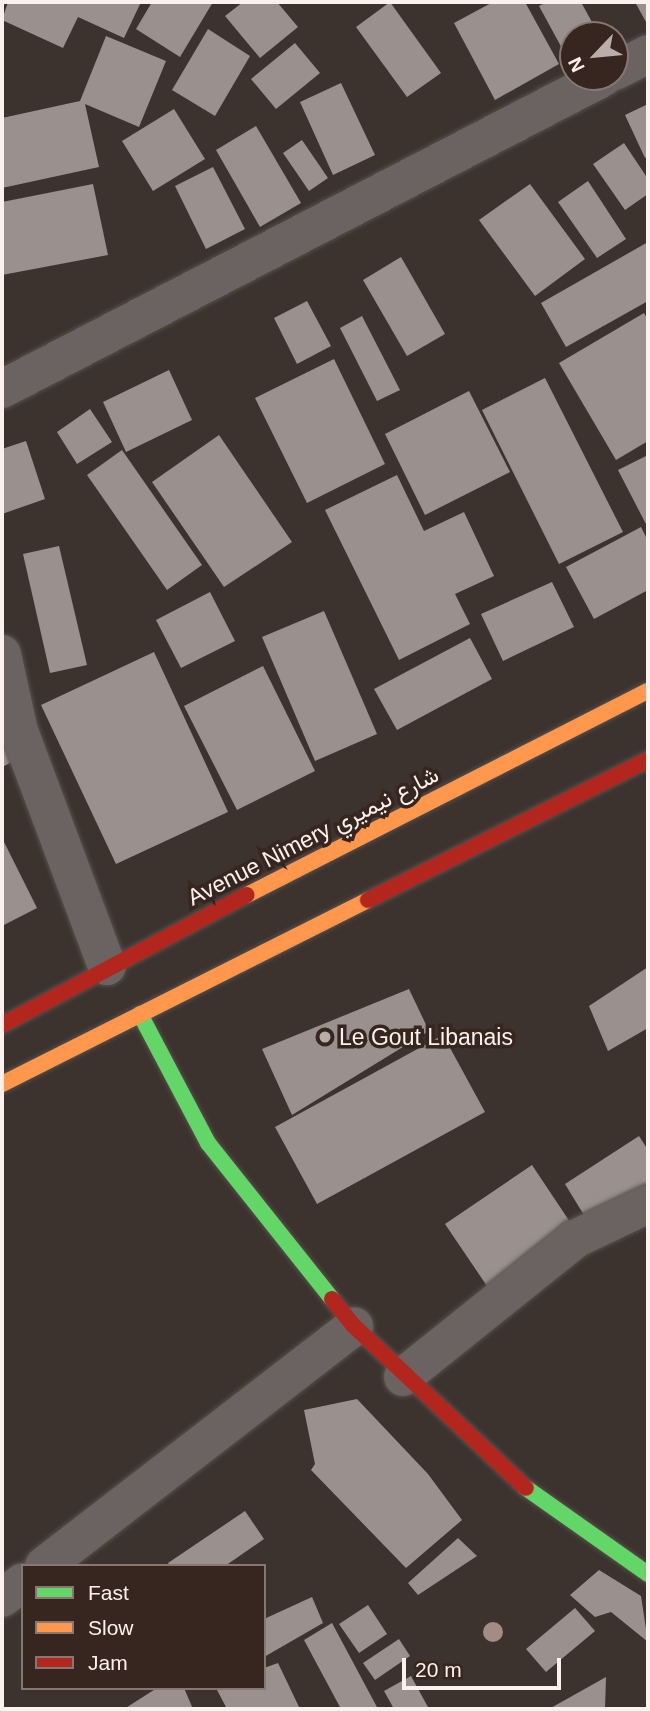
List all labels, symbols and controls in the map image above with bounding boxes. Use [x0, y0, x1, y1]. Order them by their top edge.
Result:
north arrow [559, 21, 629, 91]
text: N [564, 54, 589, 75]
street label: Avenue Nimery شارع نيميري [183, 761, 443, 911]
place label: Le Gout Libanais [339, 1023, 513, 1051]
marker: Le Gout Libanais [317, 1029, 333, 1045]
legend [21, 1564, 266, 1690]
text: Fast [88, 1581, 129, 1604]
text: Slow [88, 1616, 134, 1639]
scale bar [405, 1644, 564, 1688]
text: Jam [88, 1651, 128, 1674]
text: 20 m [415, 1658, 462, 1681]

